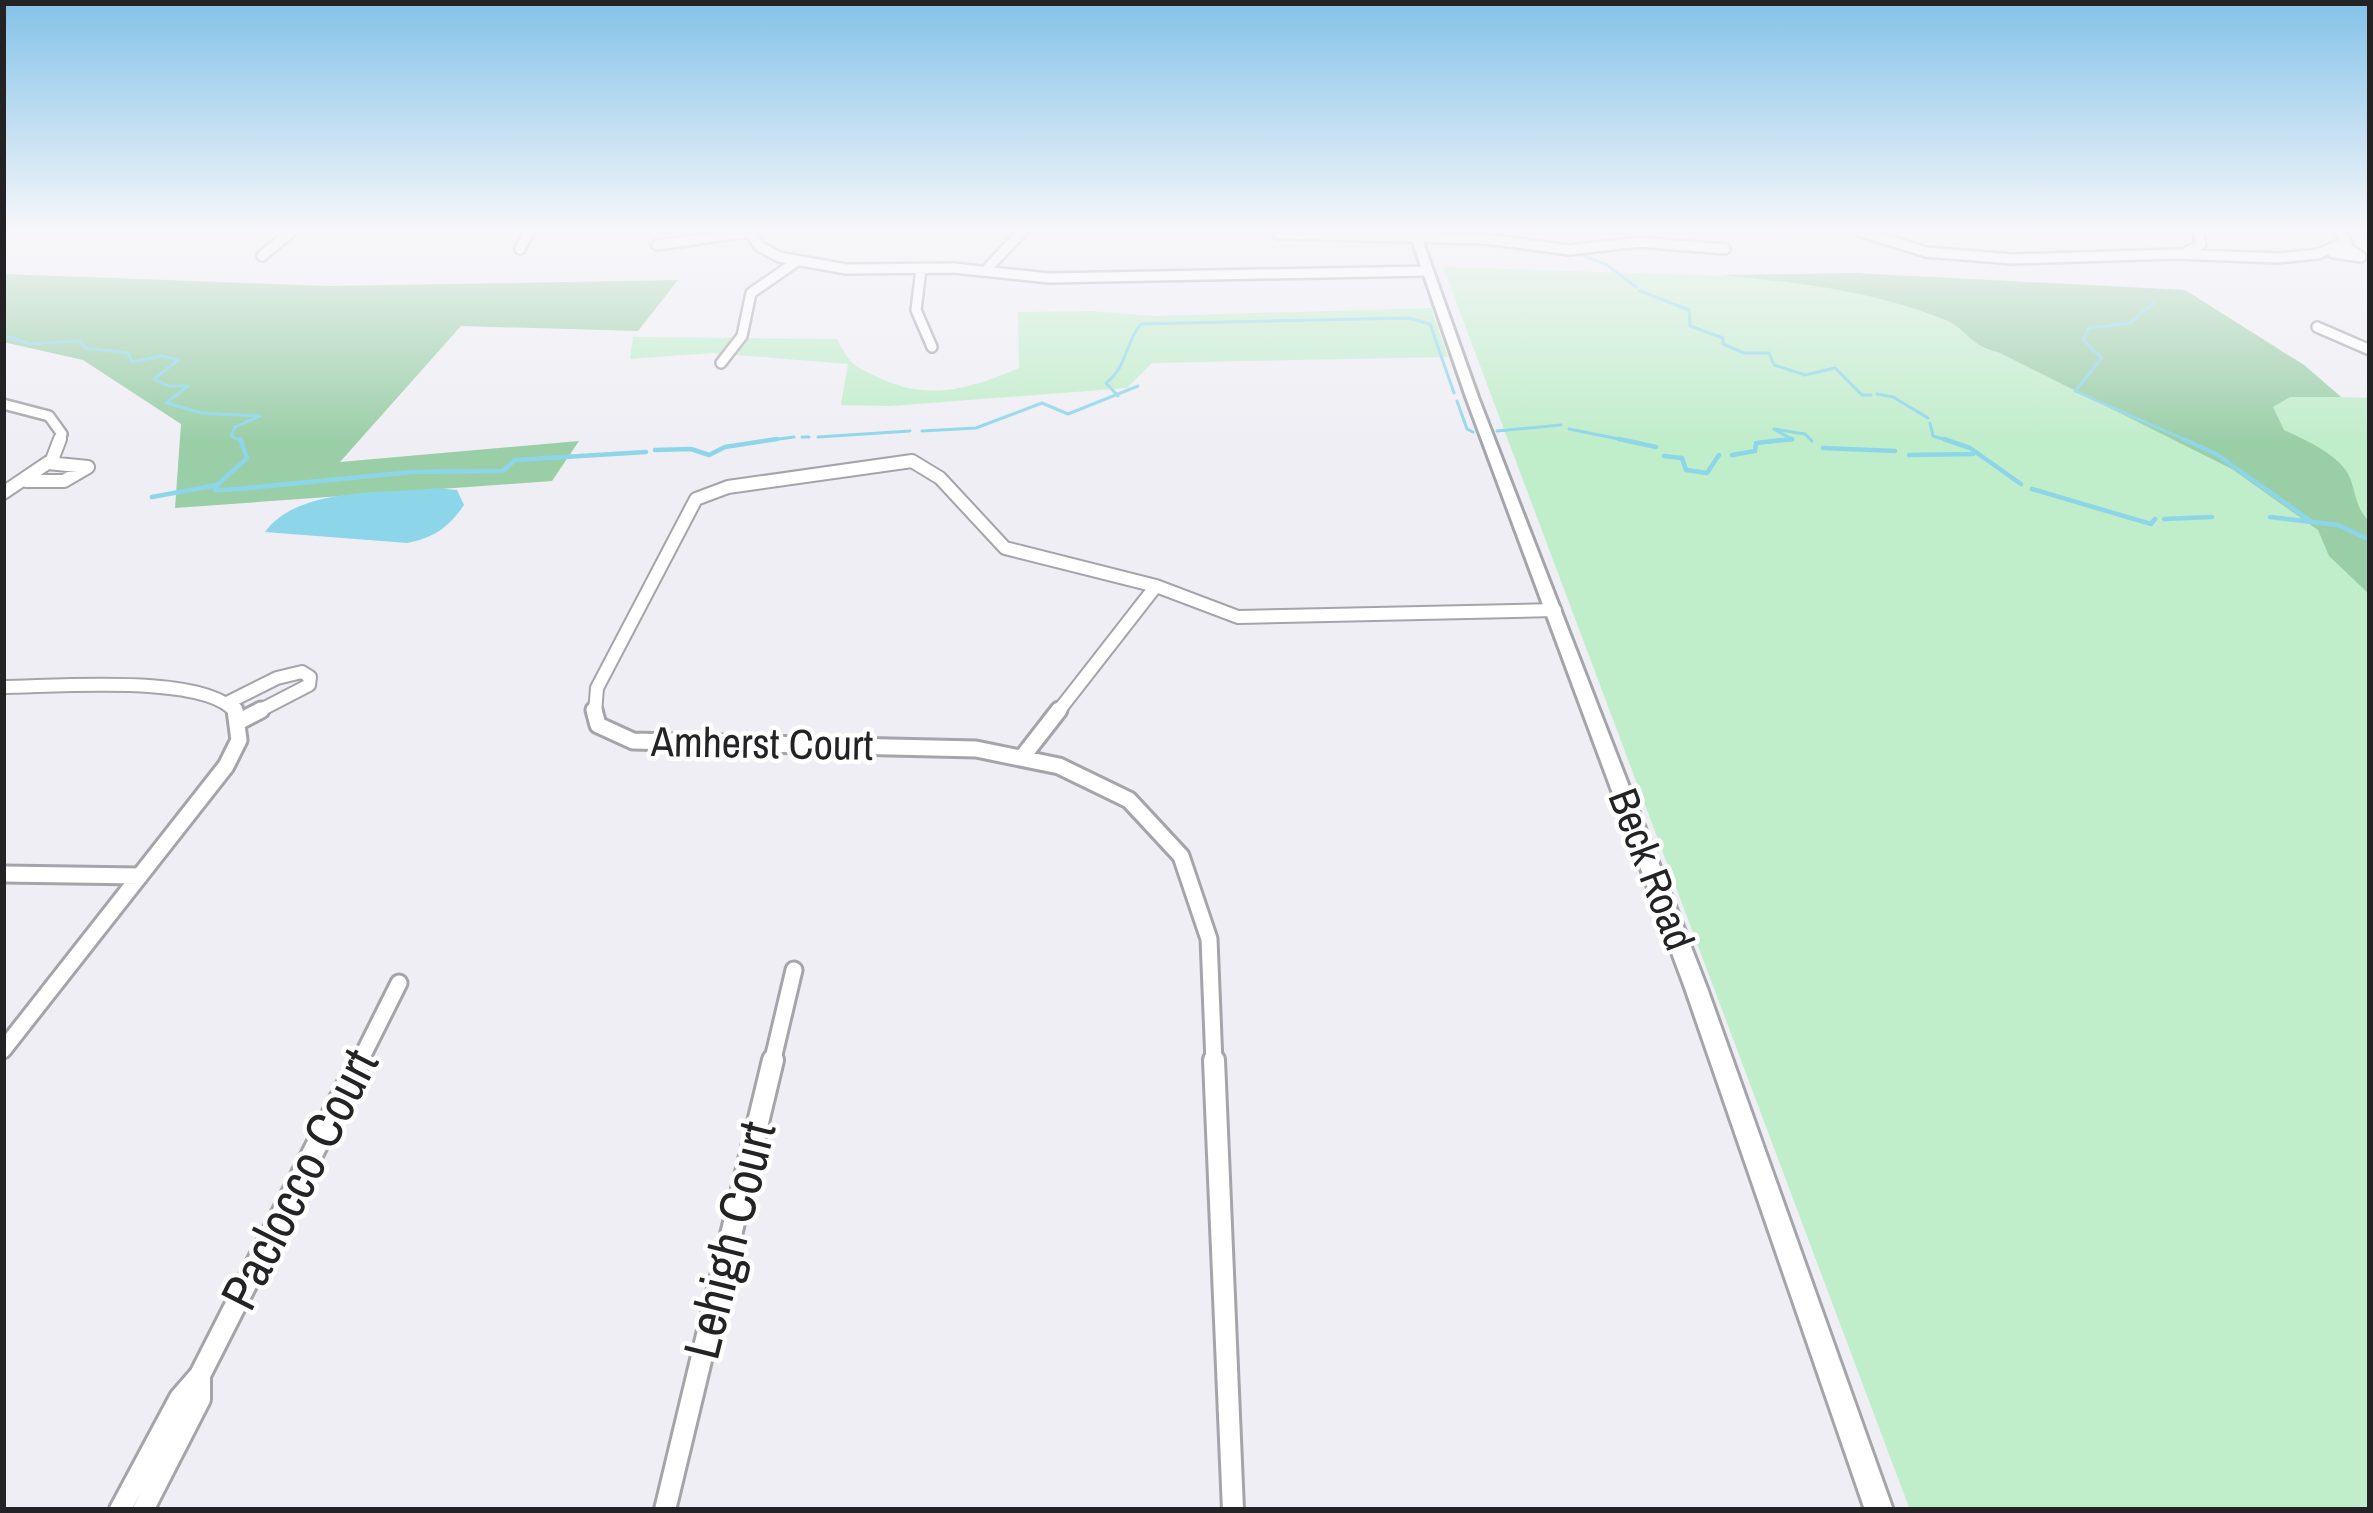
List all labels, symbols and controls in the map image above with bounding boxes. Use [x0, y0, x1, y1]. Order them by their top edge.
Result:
street label: Amherst Court [650, 713, 873, 773]
street label: Beck Road [1596, 780, 1708, 958]
street label: Paclocco Court [203, 1037, 394, 1321]
street label: Lehigh Court [666, 1114, 791, 1366]

